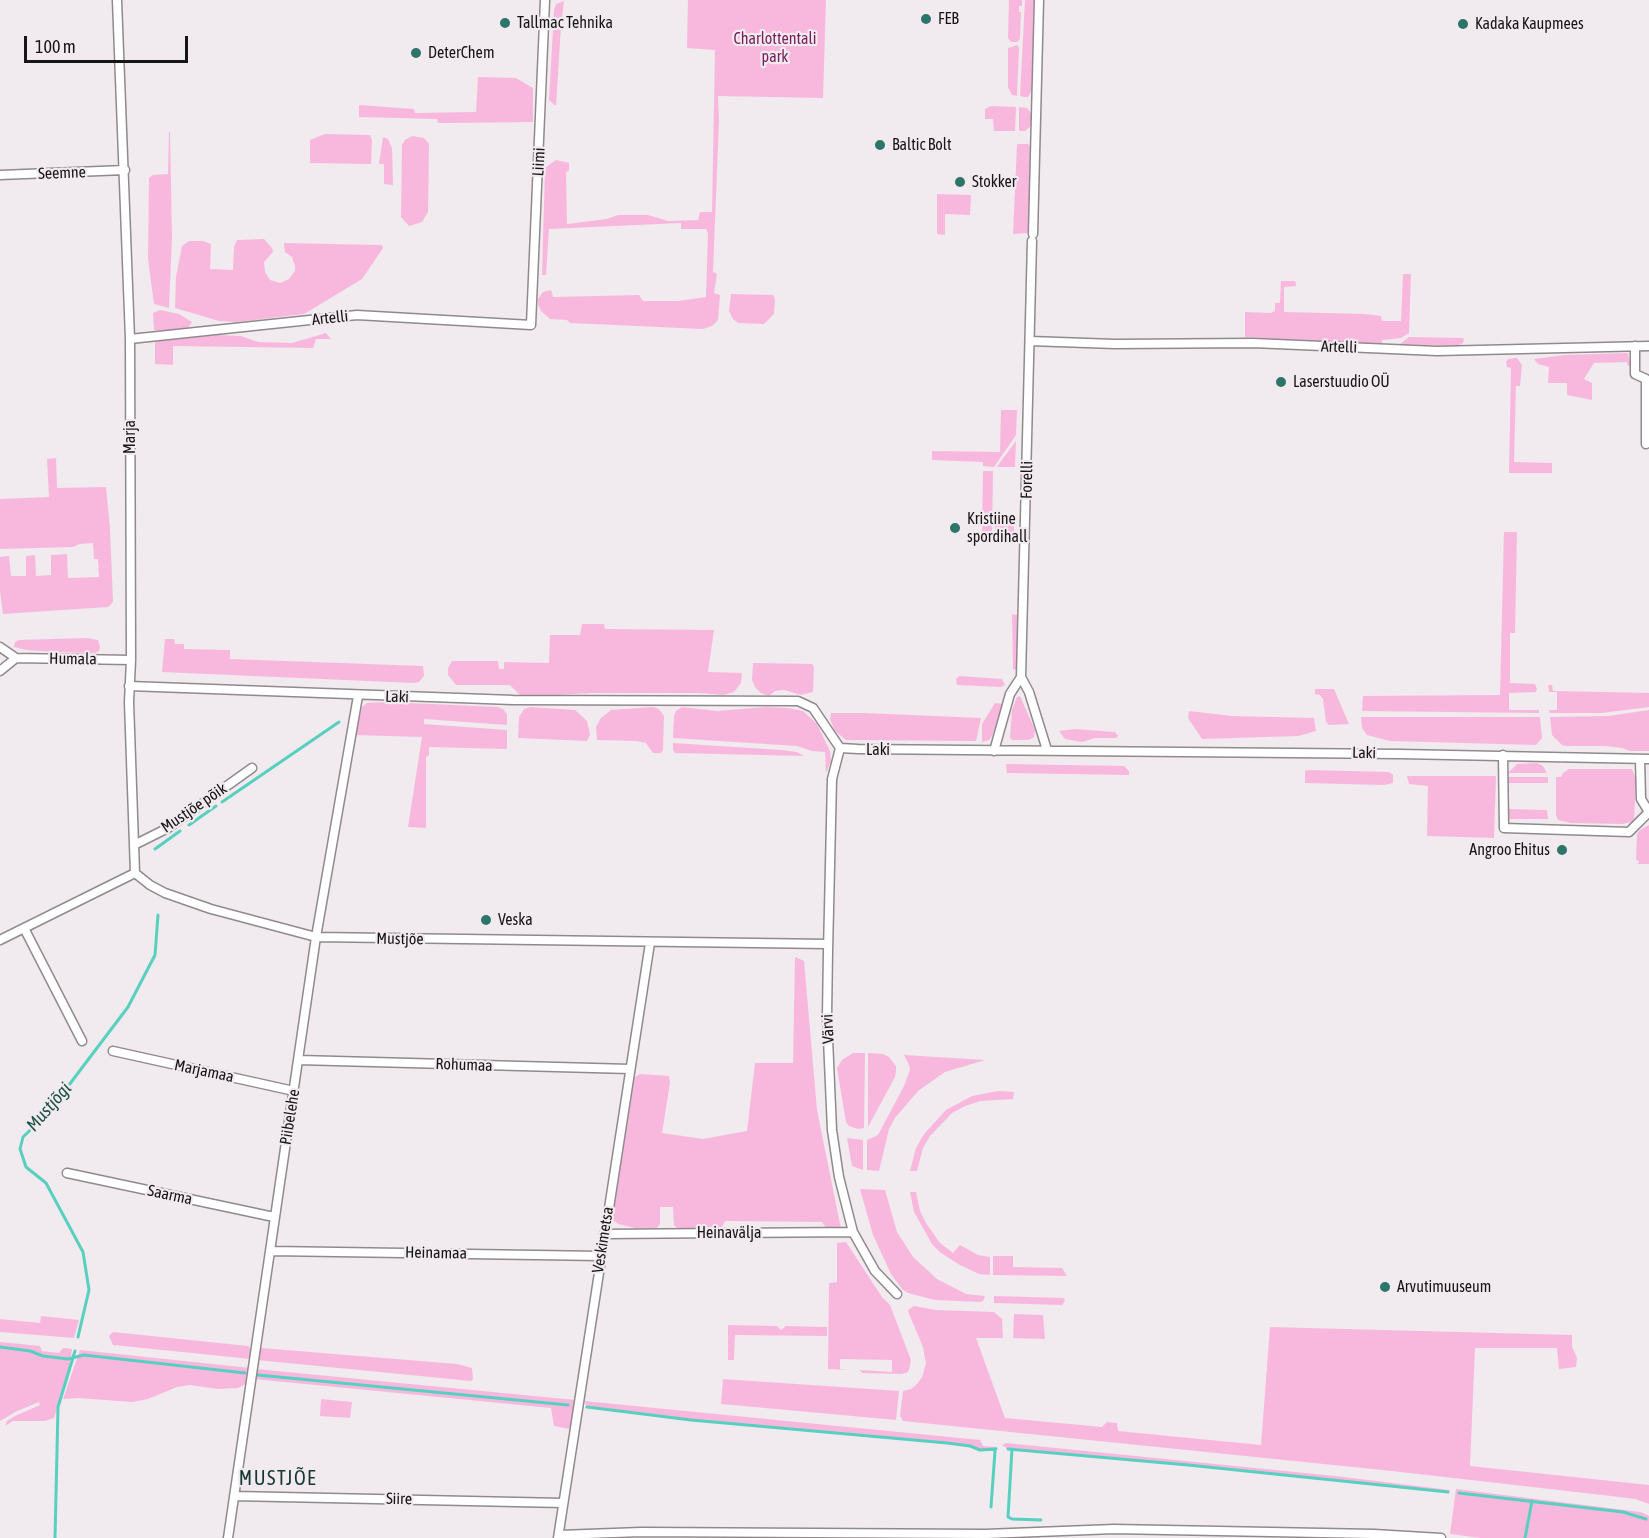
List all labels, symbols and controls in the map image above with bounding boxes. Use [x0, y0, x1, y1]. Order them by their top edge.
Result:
place label: FEB [938, 9, 959, 29]
marker: FEB [919, 12, 933, 26]
place label: Tallmac Tehnika [517, 13, 613, 33]
place label: Kadaka Kaupmees [1475, 14, 1584, 34]
marker: Tallmac Tehnika [498, 16, 512, 30]
marker: Kadaka Kaupmees [1456, 17, 1470, 31]
scale bar [27, 24, 190, 62]
park label: Charlottentali park [734, 29, 816, 67]
text: 100 m [35, 36, 76, 57]
place label: DeterChem [428, 43, 494, 63]
marker: DeterChem [409, 46, 423, 60]
place label: Baltic Bolt [892, 135, 952, 155]
marker: Baltic Bolt [873, 138, 887, 152]
street label: Liimi [529, 147, 549, 177]
street label: Seemne [38, 163, 86, 183]
place label: Stokker [972, 172, 1016, 192]
marker: Stokker [953, 175, 967, 189]
street label: Artelli [311, 307, 349, 329]
street label: Artelli [1321, 337, 1357, 357]
place label: Laserstuudio OÜ [1293, 372, 1390, 392]
marker: Laserstuudio OÜ [1274, 375, 1288, 389]
street label: Marja [120, 420, 140, 454]
street label: Forelli [1017, 461, 1037, 499]
place label: Kristiine spordihall [967, 509, 1027, 547]
marker: Kristiine spordihall [948, 521, 962, 535]
street label: Humala [49, 649, 97, 669]
street label: Laki [385, 687, 409, 707]
street label: Laki [866, 740, 890, 760]
street label: Laki [1352, 743, 1376, 763]
street label: Mustjõe põik [157, 779, 231, 837]
place label: Angroo Ehitus [1469, 840, 1550, 860]
marker: Angroo Ehitus [1555, 843, 1569, 857]
place label: Veska [498, 910, 533, 930]
marker: Veska [479, 913, 493, 927]
street label: Mustjõe [376, 929, 424, 949]
street label: Värvi [818, 1014, 838, 1044]
street label: Rohumaa [435, 1054, 493, 1076]
street label: Marjamaa [172, 1055, 236, 1087]
water label: Mustjõgi [22, 1078, 76, 1136]
street label: Piibelehe [276, 1088, 304, 1146]
street label: Saarma [146, 1181, 194, 1209]
street label: Veskimetsa [588, 1205, 618, 1275]
street label: Heinavälja [697, 1223, 761, 1243]
street label: Heinamaa [405, 1243, 467, 1263]
place label: Arvutimuuseum [1397, 1277, 1491, 1297]
marker: Arvutimuuseum [1378, 1280, 1392, 1294]
district label: MUSTJÕE [239, 1467, 317, 1491]
street label: Siire [386, 1489, 412, 1509]

